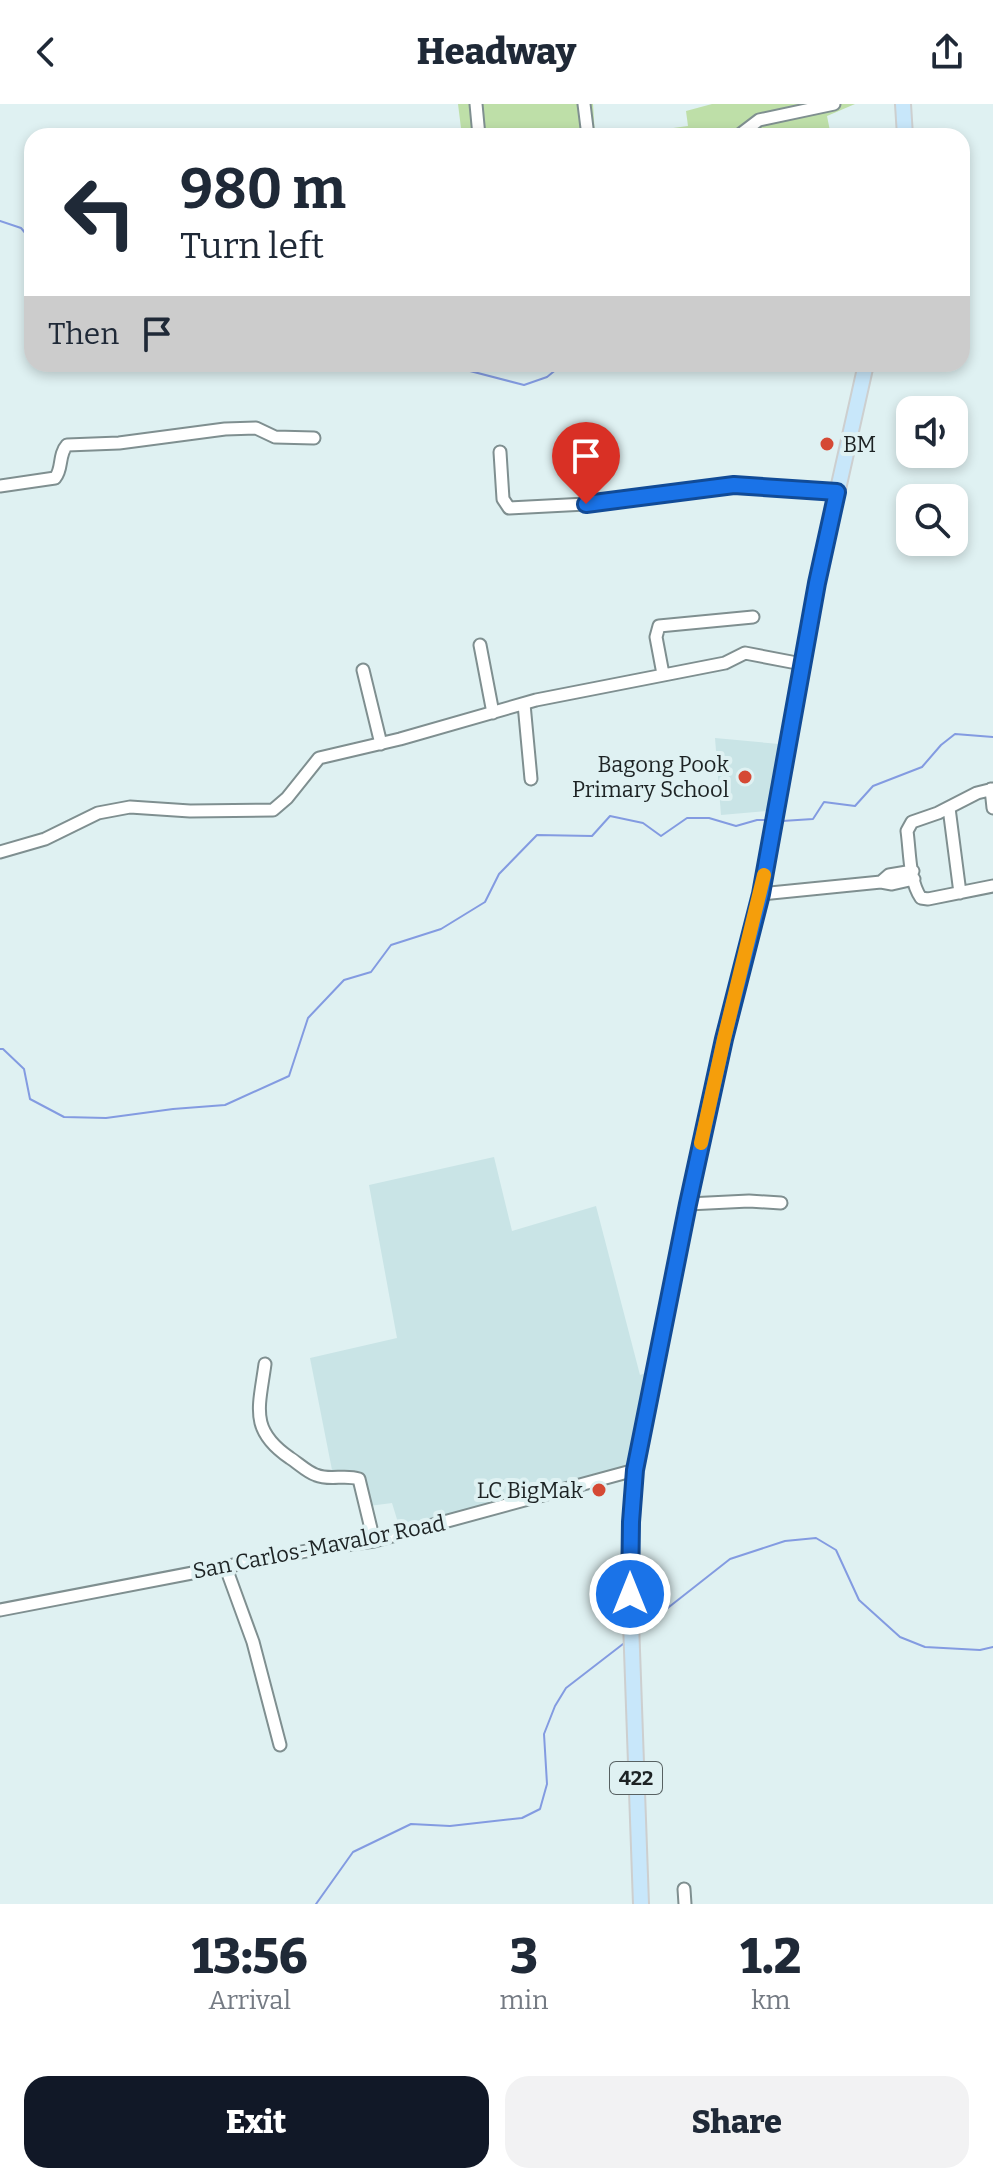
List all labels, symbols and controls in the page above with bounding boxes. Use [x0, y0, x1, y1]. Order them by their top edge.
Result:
icon: back [24, 30, 68, 74]
text: Headway [417, 30, 576, 74]
icon: share [925, 30, 969, 74]
text: 980 m [180, 156, 346, 223]
icon: left [48, 160, 152, 264]
text: Turn left [180, 224, 324, 268]
icon: arrive [135, 312, 179, 356]
text: Then [48, 316, 119, 352]
map controls [896, 396, 968, 556]
button: sound [896, 396, 968, 468]
pin [552, 422, 620, 504]
place label: BM [843, 431, 876, 458]
icon: arrive [564, 434, 608, 478]
marker: BM [818, 435, 836, 453]
button: search [896, 484, 968, 556]
place label: Bagong Pook Primary School [572, 751, 730, 803]
marker: Bagong Pook Primary School [736, 768, 754, 786]
place label: LC BigMak [477, 1477, 584, 1504]
marker: LC BigMak [590, 1481, 608, 1499]
street label: San Carlos-Mavalor Road [191, 1509, 447, 1585]
position arrow [588, 1552, 672, 1636]
road number: 422 [610, 1762, 662, 1794]
text: 13:56 [192, 1928, 308, 1986]
text: 3 [510, 1928, 538, 1986]
text: 1.2 [740, 1928, 801, 1986]
text: Arrival [209, 1985, 291, 2016]
text: min [499, 1985, 548, 2016]
text: km [751, 1985, 790, 2016]
button: Exit [24, 2076, 489, 2168]
button: Share [505, 2076, 969, 2168]

